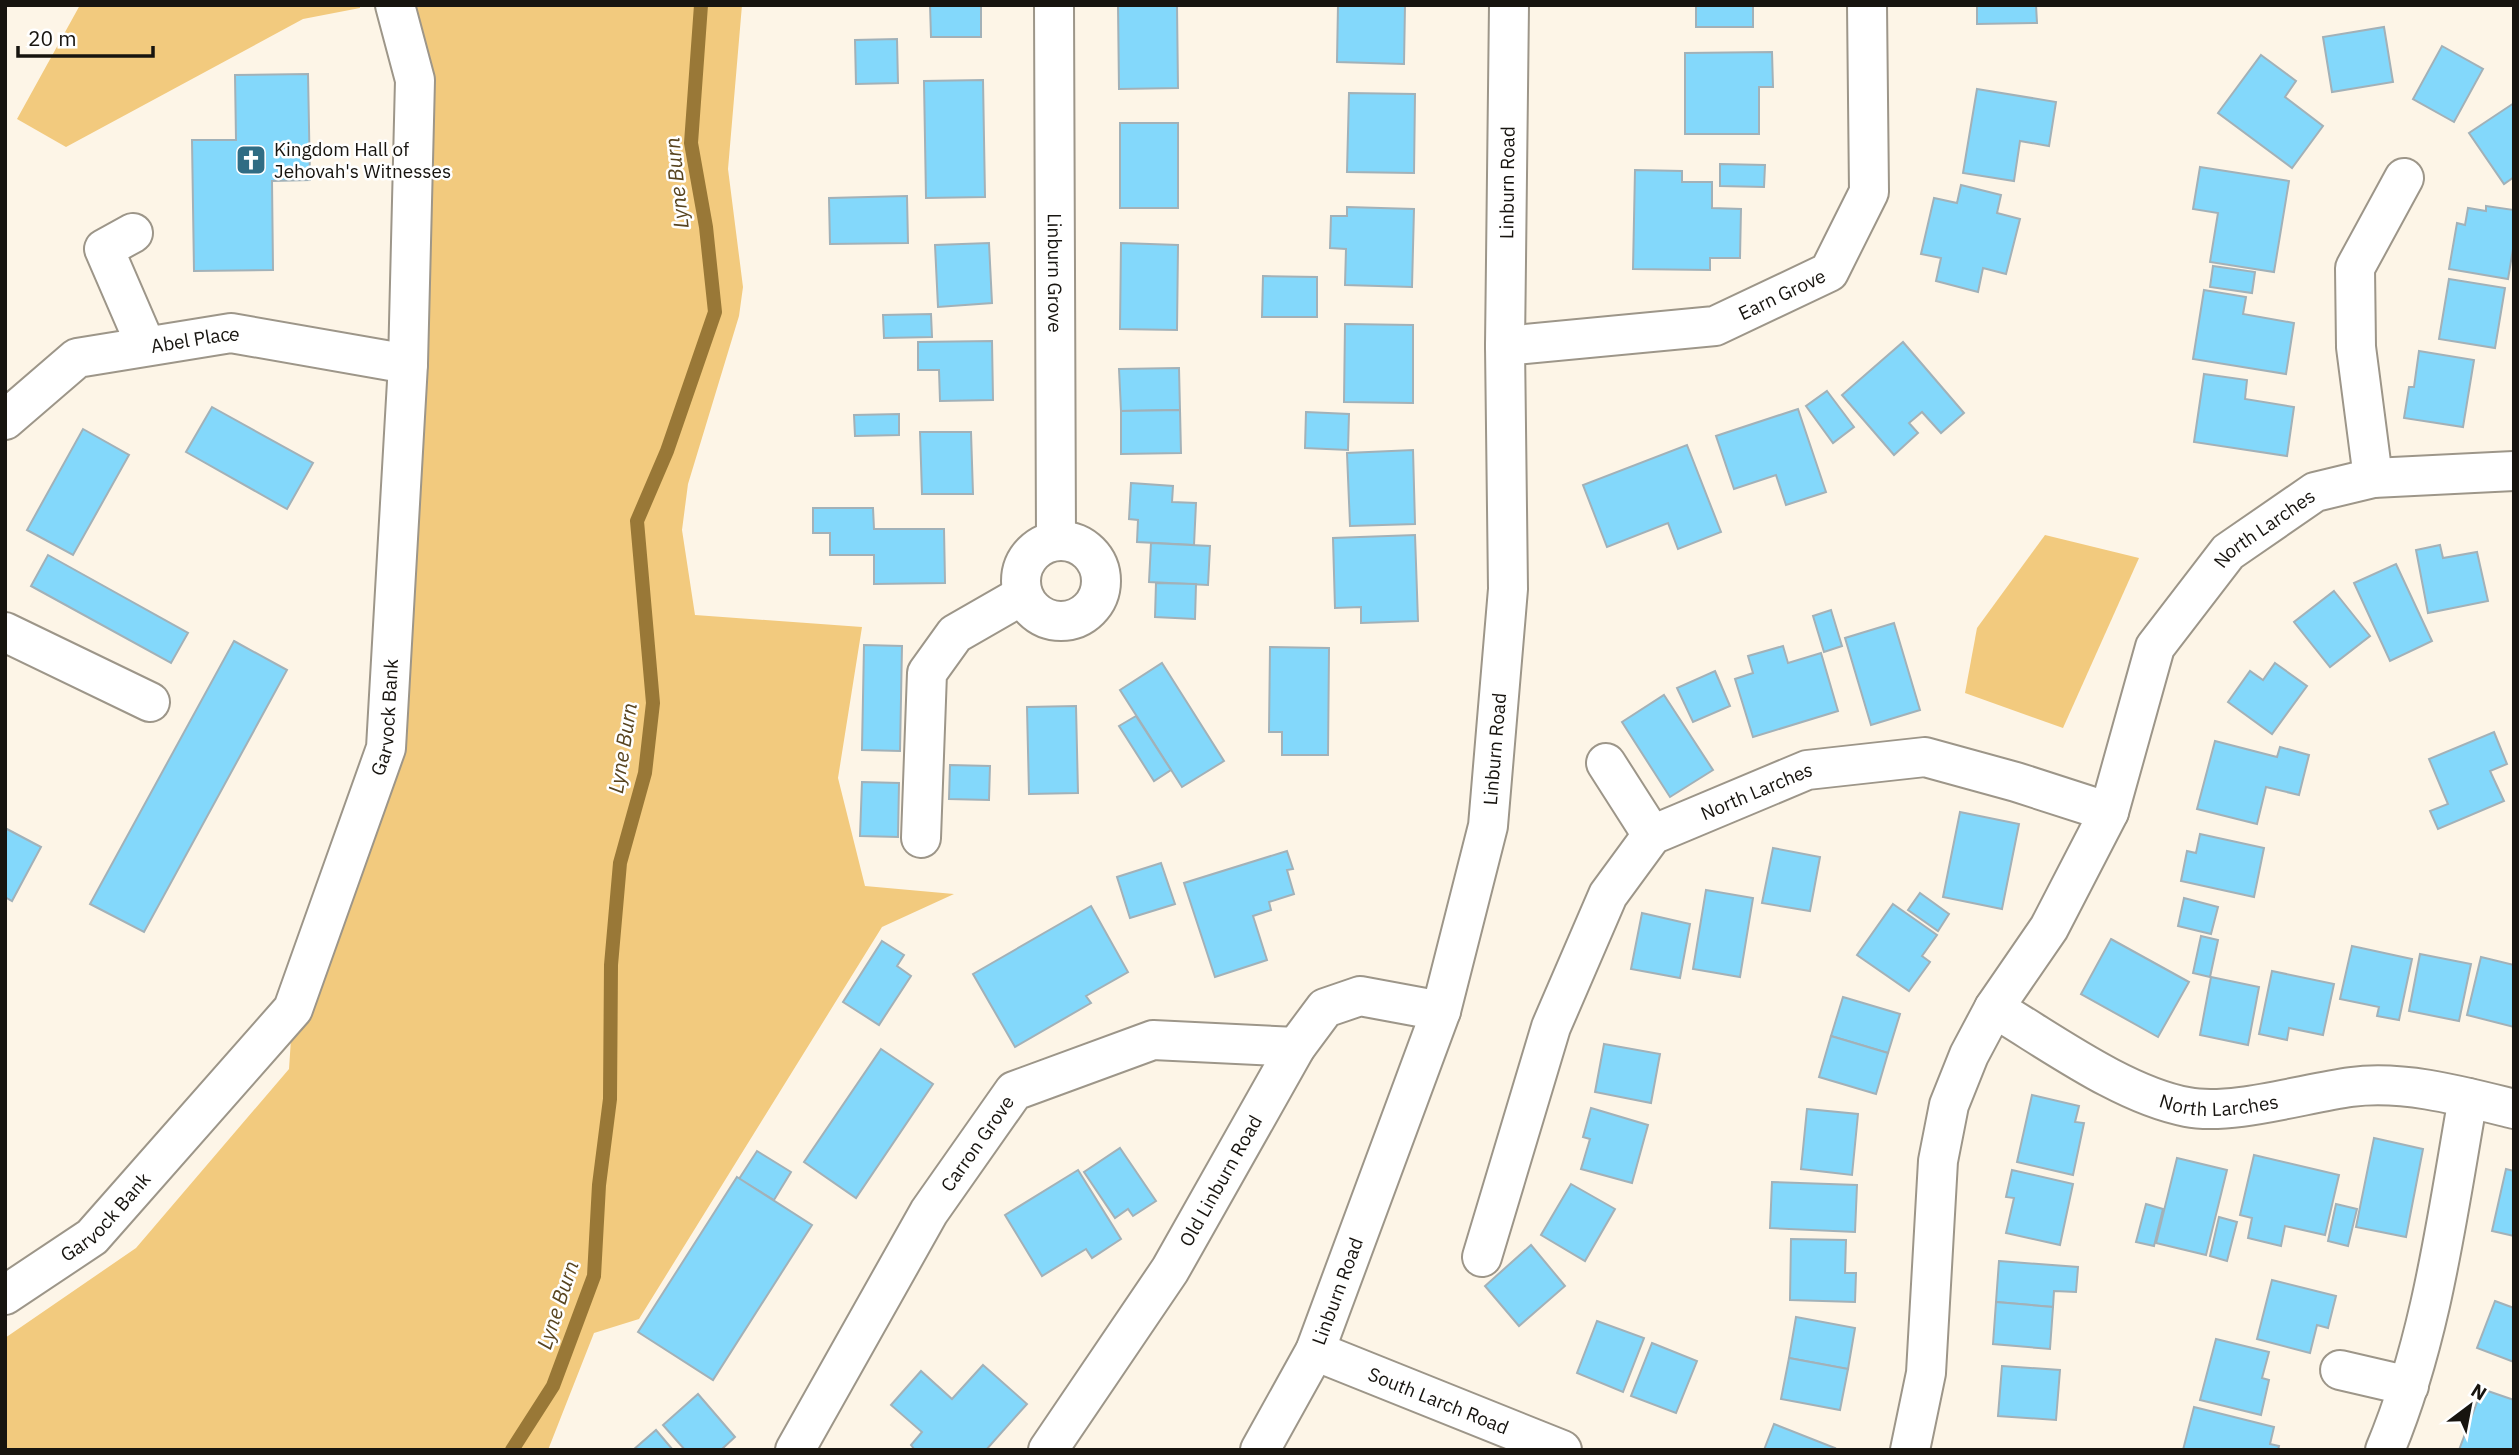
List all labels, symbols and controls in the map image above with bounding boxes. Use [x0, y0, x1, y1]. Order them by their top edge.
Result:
scale bar [18, 14, 152, 58]
text: 20 m [28, 24, 77, 52]
street label: Linburn Road [1494, 126, 1520, 239]
water label: Lyne Burn [657, 136, 695, 230]
place label: Kingdom Hall of Jehovah's Witnesses [274, 137, 451, 183]
church icon: Kingdom Hall of Jehovah's Witnesses [234, 143, 268, 177]
street label: Linburn Grove [1043, 213, 1067, 333]
street label: Earn Grove [1734, 263, 1829, 325]
street label: Abel Place [149, 321, 242, 358]
street label: North Larches [2208, 484, 2320, 573]
street label: Garvock Bank [365, 658, 403, 779]
street label: Linburn Road [1478, 692, 1511, 806]
water label: Lyne Burn [601, 700, 643, 795]
street label: North Larches [1697, 757, 1814, 825]
street label: North Larches [2157, 1088, 2280, 1121]
street label: Carron Grove [935, 1091, 1019, 1196]
street label: Old Linburn Road [1174, 1111, 1267, 1251]
street label: Garvock Bank [56, 1167, 155, 1267]
street label: Linburn Road [1306, 1234, 1368, 1348]
water label: Lyne Burn [530, 1257, 585, 1353]
street label: South Larch Road [1365, 1362, 1512, 1439]
north arrow [2435, 1371, 2505, 1441]
text: N [2467, 1378, 2491, 1405]

